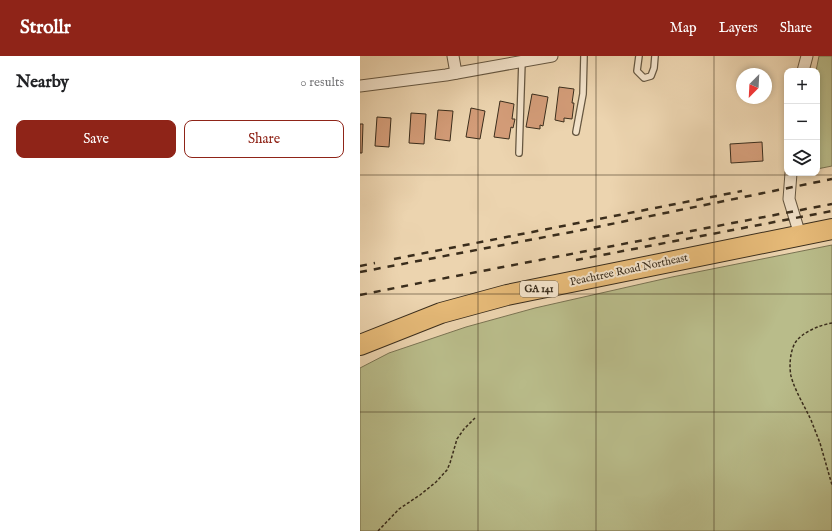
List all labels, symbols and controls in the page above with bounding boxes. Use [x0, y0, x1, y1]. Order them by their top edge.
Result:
text: Strollr [20, 16, 71, 40]
text: Map [670, 19, 697, 37]
text: Layers [719, 19, 758, 37]
text: Share [780, 19, 812, 37]
north arrow [736, 68, 772, 104]
map controls [784, 68, 820, 176]
button: + [784, 68, 820, 104]
text: Nearby [16, 72, 69, 93]
text: 0 results [300, 74, 344, 91]
button: − [784, 104, 820, 140]
button: Save [16, 120, 176, 158]
button: Share [184, 120, 344, 158]
button: layers [784, 140, 820, 176]
street label: Peachtree Road Northeast [569, 251, 690, 289]
road number: GA 141 [520, 281, 558, 297]

